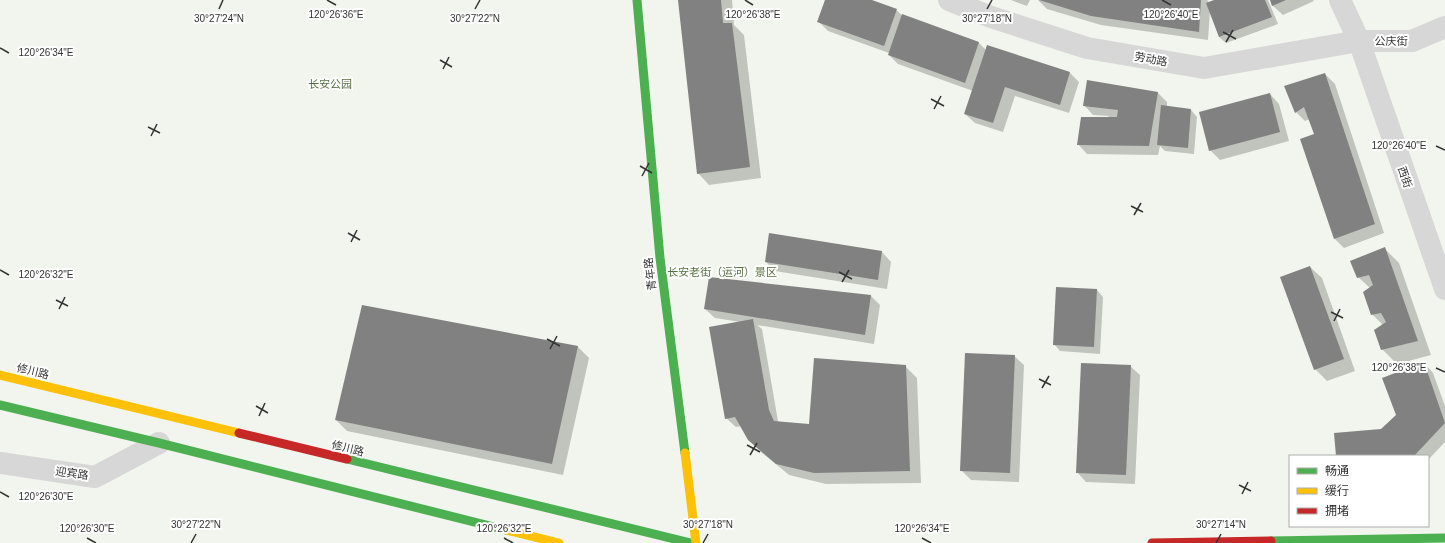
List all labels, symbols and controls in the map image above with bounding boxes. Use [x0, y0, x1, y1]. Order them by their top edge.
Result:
text: 120°26'36"E [308, 9, 364, 20]
text: 120°26'38"E [725, 9, 781, 20]
text: 120°26'40"E [1143, 9, 1199, 20]
text: 30°27'24"N [194, 13, 244, 24]
text: 30°27'22"N [450, 13, 500, 24]
text: 30°27'18"N [962, 13, 1012, 24]
street label: 公庆街 [1375, 35, 1408, 47]
text: 120°26'34"E [18, 47, 74, 58]
street label: 劳动路 [1134, 50, 1168, 68]
park label: 长安公园 [308, 78, 352, 90]
text: 120°26'40"E [1371, 140, 1427, 151]
street label: 西街 [1396, 165, 1414, 189]
street label: 青年路 [642, 257, 658, 291]
park label: 长安老街（运河）景区 [667, 266, 777, 278]
text: 120°26'32"E [18, 269, 74, 280]
street label: 修川路 [16, 361, 50, 381]
text: 120°26'38"E [1371, 362, 1427, 373]
street label: 修川路 [331, 438, 365, 458]
legend [1289, 455, 1429, 527]
text: 畅通 [1325, 464, 1349, 478]
street label: 迎宾路 [55, 465, 89, 481]
text: 缓行 [1325, 484, 1349, 498]
text: 120°26'30"E [18, 491, 74, 502]
text: 拥堵 [1325, 504, 1349, 518]
text: 30°27'22"N [171, 519, 221, 530]
text: 30°27'18"N [683, 519, 733, 530]
text: 30°27'14"N [1196, 519, 1246, 530]
text: 120°26'30"E [59, 523, 115, 534]
text: 120°26'32"E [476, 523, 532, 534]
text: 120°26'34"E [894, 523, 950, 534]

